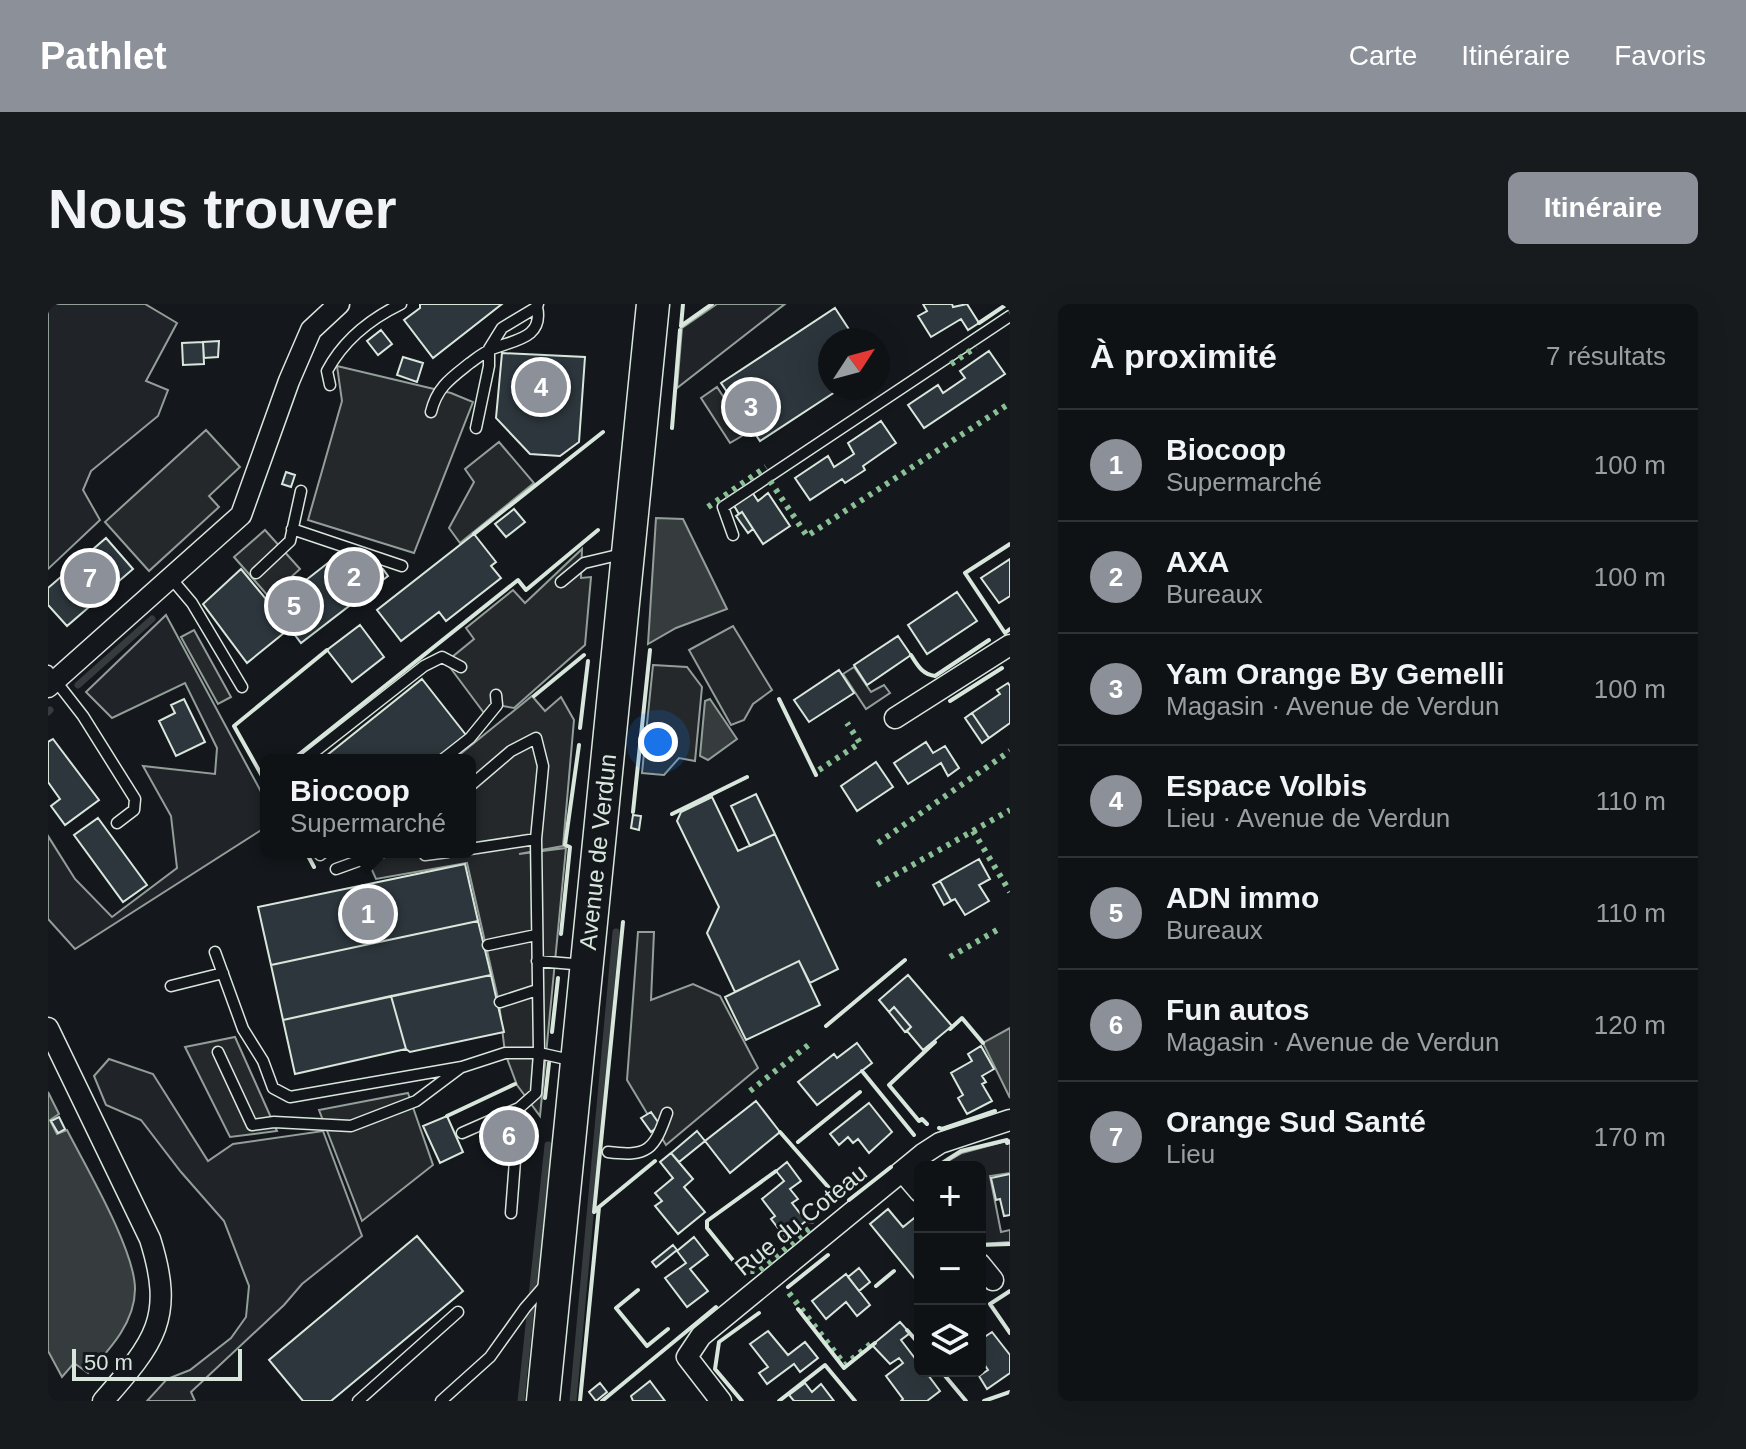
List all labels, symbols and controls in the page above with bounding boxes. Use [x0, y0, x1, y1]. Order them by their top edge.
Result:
text: Pathlet [40, 35, 167, 77]
text: Carte [1349, 40, 1417, 71]
text: Itinéraire [1461, 40, 1570, 71]
text: Favoris [1614, 40, 1706, 71]
button: Itinéraire [1508, 172, 1698, 244]
text: Nous trouver [48, 177, 397, 240]
north arrow [818, 328, 890, 400]
text: À proximité [1090, 337, 1277, 375]
text: 7 résultats [1546, 341, 1666, 371]
pin: 4 [515, 357, 567, 417]
pin: 3 [725, 377, 777, 437]
text: Biocoop [1166, 433, 1286, 466]
text: 1 [1109, 450, 1123, 480]
text: 100 m [1594, 450, 1666, 480]
text: Supermarché [1166, 467, 1322, 497]
text: AXA [1166, 545, 1229, 578]
pin: 2 [328, 547, 380, 607]
pin: 7 [64, 548, 116, 608]
text: 2 [1109, 562, 1123, 592]
text: 100 m [1594, 562, 1666, 592]
pin: 5 [268, 576, 320, 636]
text: Bureaux [1166, 579, 1263, 609]
text: Yam Orange By Gemelli [1166, 657, 1504, 690]
text: 3 [1109, 674, 1123, 704]
text: 100 m [1594, 674, 1666, 704]
text: Magasin · Avenue de Verdun [1166, 691, 1499, 721]
your location [638, 722, 678, 762]
street label: Avenue de Verdun [574, 753, 621, 951]
popup [260, 754, 476, 858]
text: Espace Volbis [1166, 769, 1367, 802]
text: Biocoop [290, 774, 410, 807]
text: 4 [1109, 786, 1123, 816]
text: 110 m [1596, 786, 1666, 816]
text: Lieu · Avenue de Verdun [1166, 803, 1450, 833]
text: Supermarché [290, 808, 446, 838]
text: ADN immo [1166, 881, 1319, 914]
pin: 1 [342, 884, 394, 944]
text: 5 [1109, 898, 1123, 928]
text: 110 m [1596, 898, 1666, 928]
text: Bureaux [1166, 915, 1263, 945]
text: Fun autos [1166, 993, 1309, 1026]
text: 6 [1109, 1010, 1123, 1040]
text: 120 m [1594, 1010, 1666, 1040]
text: Magasin · Avenue de Verdun [1166, 1027, 1499, 1057]
text: Orange Sud Santé [1166, 1105, 1426, 1138]
pin: 6 [483, 1106, 535, 1166]
text: 7 [1109, 1122, 1123, 1152]
text: 170 m [1594, 1122, 1666, 1152]
text: Lieu [1166, 1139, 1215, 1169]
street label: Rue du Coteau [729, 1158, 872, 1281]
map controls [914, 1161, 986, 1377]
button: + [914, 1161, 986, 1233]
button: − [914, 1233, 986, 1305]
button: layers [914, 1305, 986, 1377]
scale bar [72, 1345, 242, 1381]
text: 50 m [84, 1350, 133, 1375]

